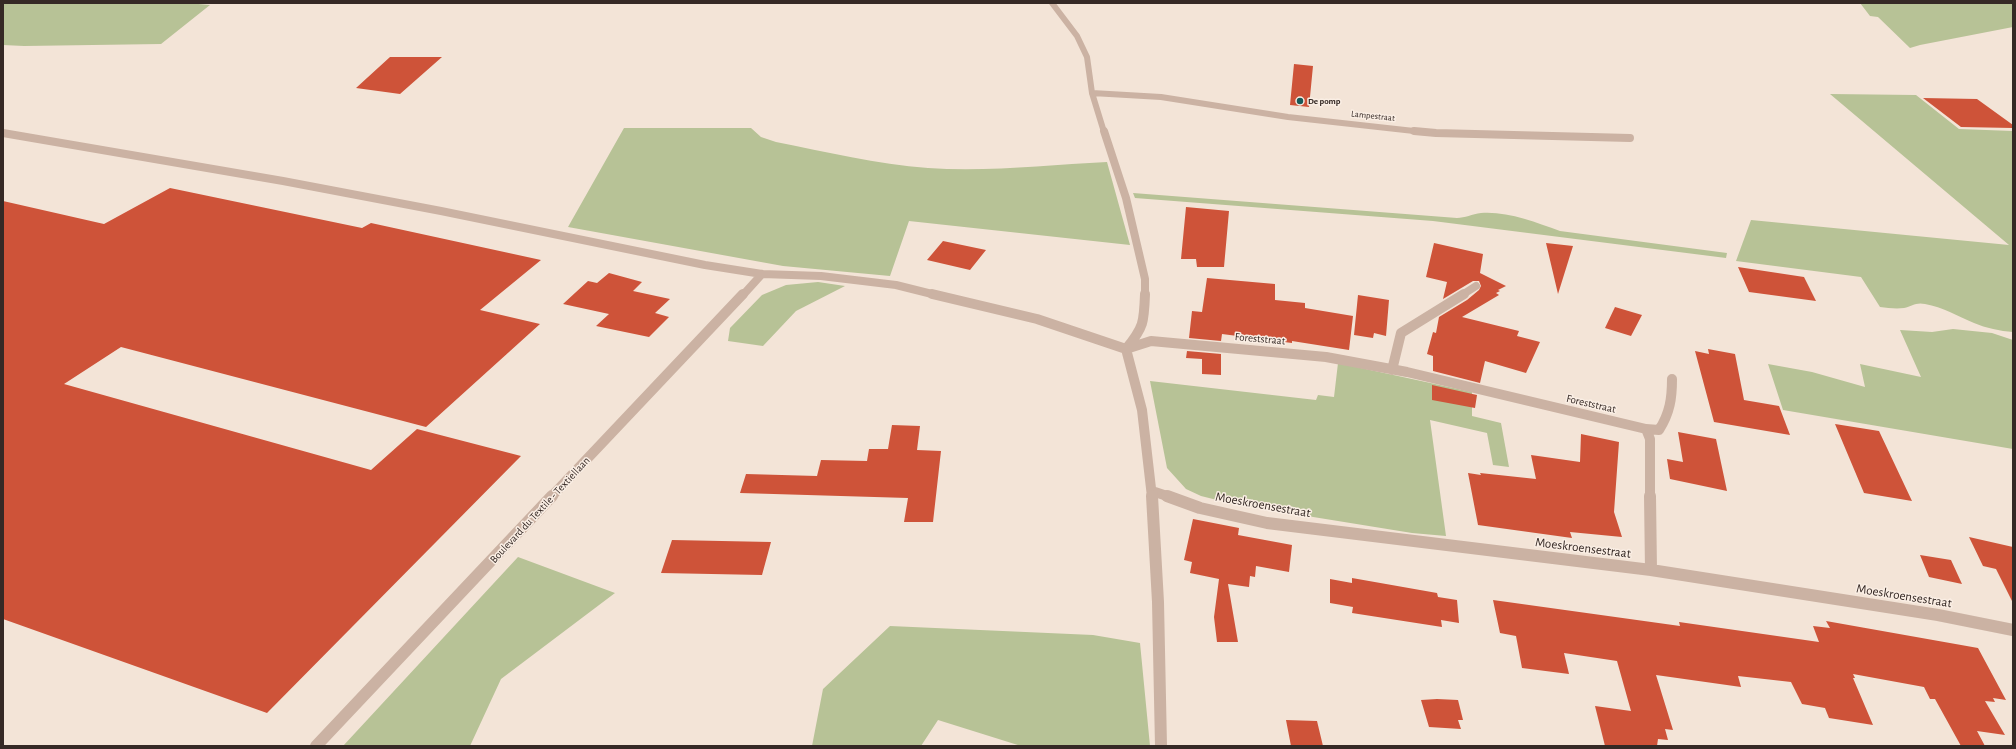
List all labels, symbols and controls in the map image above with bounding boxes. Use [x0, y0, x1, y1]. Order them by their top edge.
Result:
marker: De pomp [1295, 96, 1305, 106]
place label: De pomp [1308, 96, 1340, 106]
street label: Lampestraat [1351, 108, 1395, 124]
street label: Foreststraat [1234, 330, 1286, 348]
street label: Foreststraat [1565, 392, 1617, 416]
street label: Boulevard du Textile - Textiellaan [487, 454, 593, 566]
street label: Moeskroensestraat [1214, 489, 1312, 521]
street label: Moeskroensestraat [1534, 534, 1632, 562]
street label: Moeskroensestraat [1855, 581, 1953, 611]

